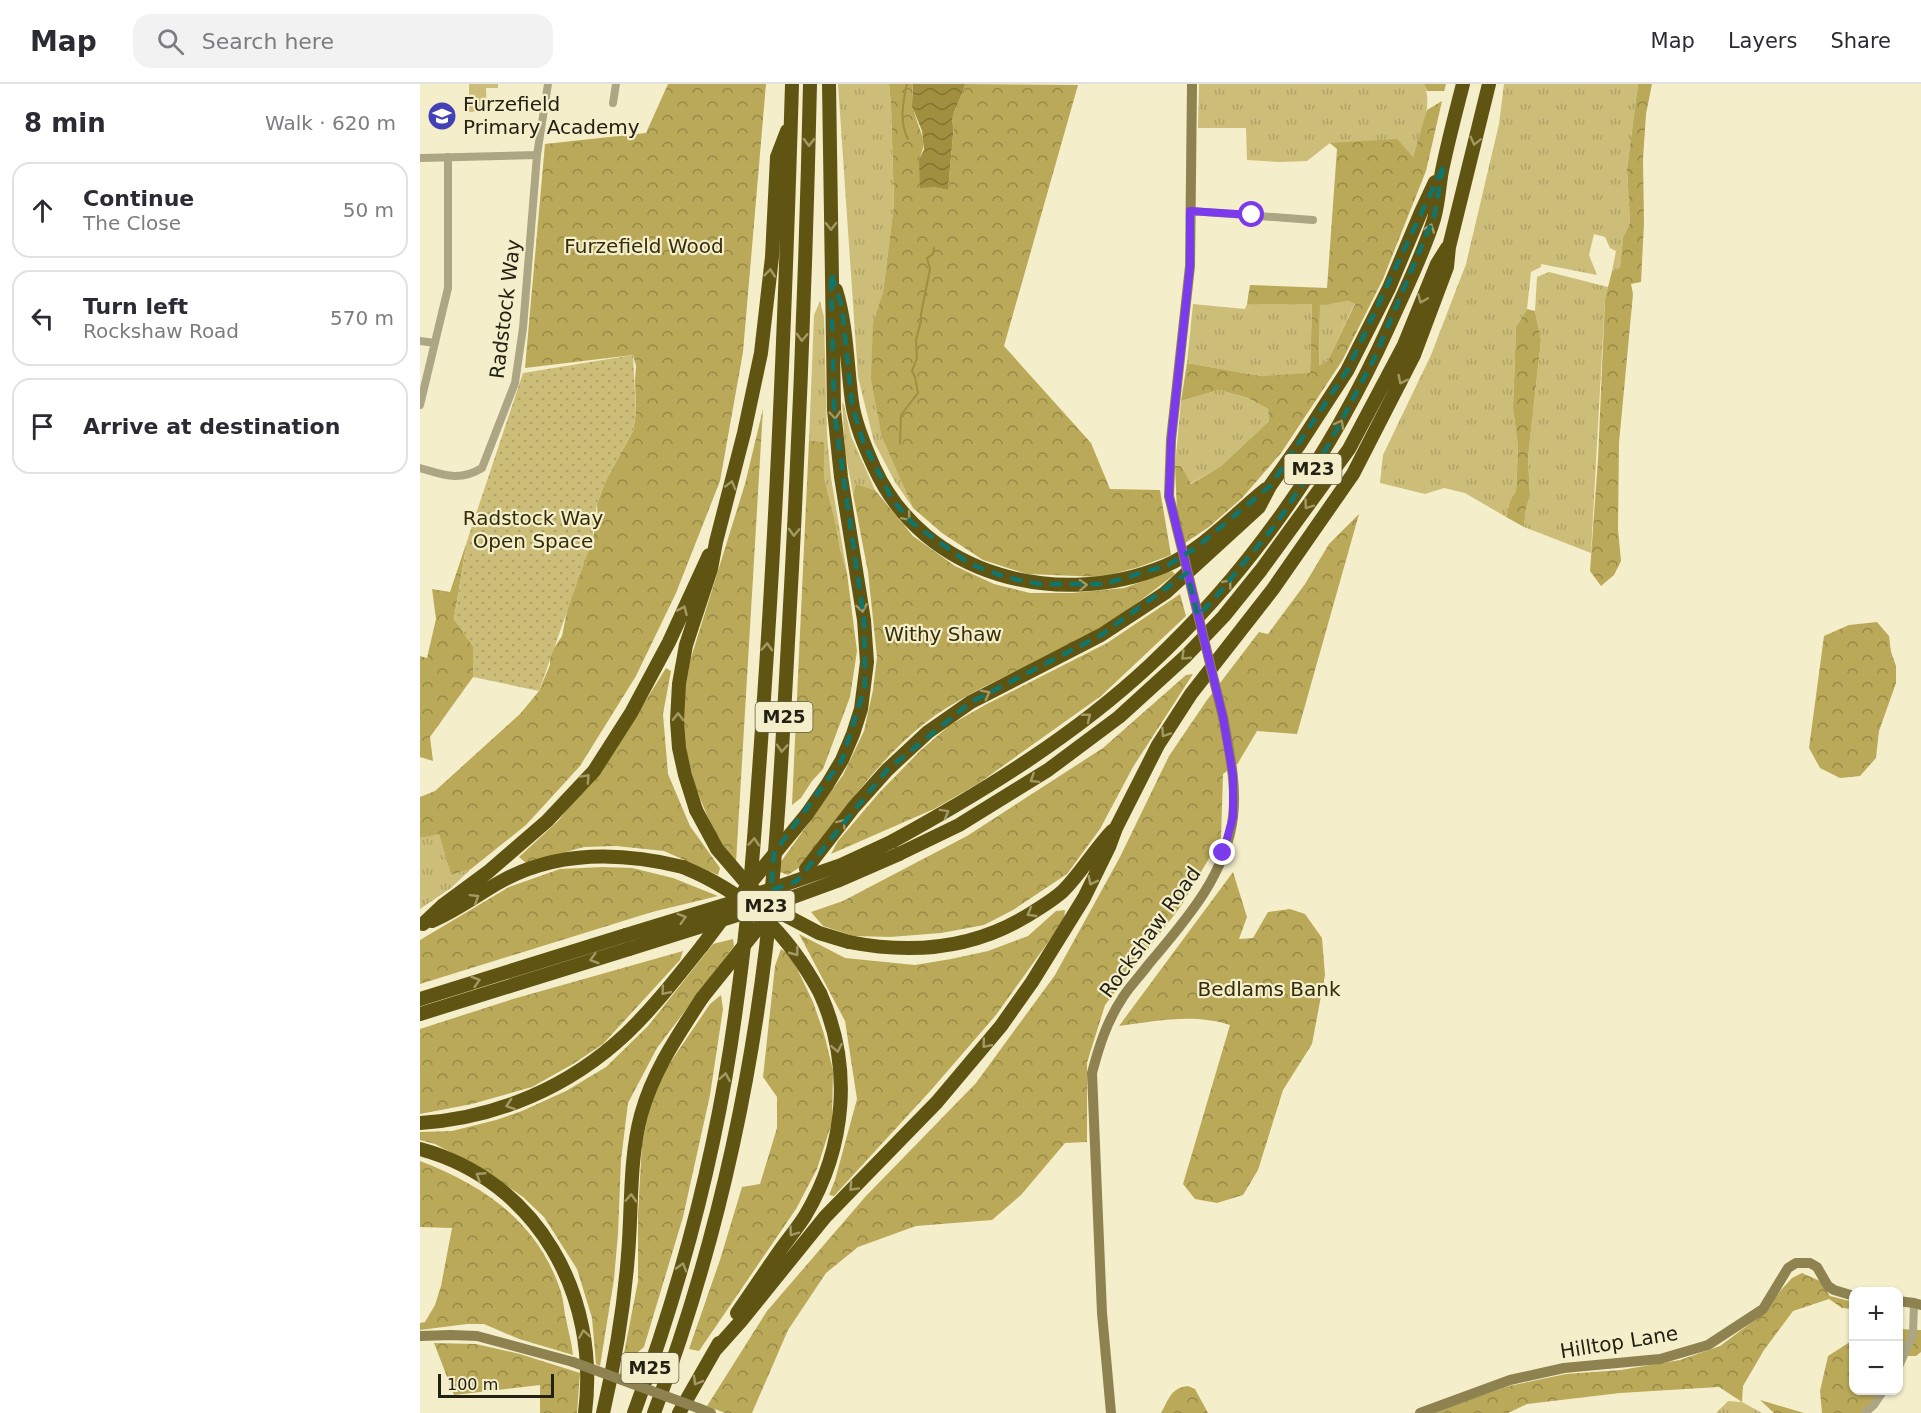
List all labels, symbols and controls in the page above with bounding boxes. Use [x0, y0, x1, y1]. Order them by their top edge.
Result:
search box [133, 14, 553, 68]
text: Map [30, 25, 97, 58]
icon: search [154, 25, 187, 58]
text: Search here [202, 29, 334, 54]
text: Map [1651, 29, 1695, 53]
text: Layers [1728, 29, 1797, 53]
text: Share [1830, 29, 1891, 53]
place label: Furzefield Primary Academy [463, 92, 640, 139]
school or university icon: Furzefield Primary Academy [426, 100, 458, 132]
text: 8 min [24, 108, 106, 138]
text: Walk · 620 m [265, 111, 396, 135]
one-way arrow [1470, 136, 1483, 146]
one-way arrow [802, 138, 815, 147]
text: Continue [83, 186, 194, 211]
icon: ahead [26, 194, 59, 227]
text: 50 m [343, 198, 394, 222]
route start [1238, 201, 1264, 227]
text: The Close [83, 211, 181, 235]
one-way arrow [825, 222, 837, 231]
one-way arrow [1423, 223, 1436, 234]
park label: Furzefield Wood [564, 234, 724, 258]
street label: Radstock Way [485, 238, 525, 380]
one-way arrow [763, 268, 776, 277]
one-way arrow [1417, 293, 1430, 303]
text: Turn left [83, 294, 188, 319]
icon: left [26, 302, 59, 335]
text: 570 m [330, 306, 394, 330]
text: Rockshaw Road [83, 319, 239, 343]
one-way arrow [796, 333, 809, 342]
one-way arrow [1397, 374, 1409, 385]
icon: arrive [26, 410, 59, 443]
one-way arrow [828, 411, 841, 420]
text: Arrive at destination [83, 414, 340, 439]
one-way arrow [1333, 420, 1344, 430]
road number: M23 [1284, 454, 1342, 484]
one-way arrow [724, 480, 736, 491]
one-way arrow [1304, 499, 1315, 510]
park label: Radstock Way Open Space [463, 506, 603, 553]
one-way arrow [900, 510, 911, 521]
one-way arrow [787, 528, 800, 537]
one-way arrow [1078, 579, 1087, 592]
one-way arrow [1220, 579, 1231, 590]
one-way arrow [856, 604, 868, 613]
one-way arrow [676, 605, 688, 616]
park label: Withy Shaw [884, 622, 1002, 646]
one-way arrow [760, 643, 773, 652]
one-way arrow [1182, 649, 1193, 660]
one-way arrow [980, 690, 991, 701]
road number: M25 [756, 702, 812, 732]
one-way arrow [671, 713, 684, 722]
one-way arrow [1080, 714, 1091, 725]
one-way arrow [1161, 727, 1172, 738]
one-way arrow [775, 743, 788, 752]
one-way arrow [1030, 771, 1040, 783]
one-way arrow [579, 775, 590, 786]
one-way arrow [939, 809, 949, 820]
one-way arrow [835, 819, 846, 830]
one-way arrow [747, 837, 760, 846]
route end [1209, 839, 1235, 865]
street label: Rockshaw Road [1094, 862, 1206, 1002]
one-way arrow [1088, 875, 1100, 886]
road number: M23 [738, 891, 794, 921]
one-way arrow [469, 893, 479, 905]
one-way arrow [1027, 906, 1037, 918]
one-way arrow [676, 913, 687, 925]
one-way arrow [788, 946, 799, 957]
one-way arrow [589, 952, 600, 964]
one-way arrow [470, 976, 481, 988]
park label: Bedlams Bank [1197, 977, 1341, 1001]
one-way arrow [661, 984, 672, 995]
one-way arrow [982, 1037, 993, 1048]
one-way arrow [830, 1043, 843, 1053]
one-way arrow [718, 1073, 731, 1083]
one-way arrow [505, 1097, 516, 1110]
one-way arrow [475, 1173, 486, 1184]
one-way arrow [849, 1180, 860, 1191]
one-way arrow [625, 1194, 638, 1203]
one-way arrow [789, 1226, 800, 1237]
one-way arrow [675, 1262, 687, 1273]
map controls [1849, 1287, 1903, 1395]
button: + [1849, 1287, 1903, 1341]
street label: Hilltop Lane [1558, 1321, 1680, 1363]
one-way arrow [578, 1329, 591, 1339]
button: − [1849, 1341, 1903, 1395]
road number: M25 [622, 1353, 678, 1383]
scale bar [438, 1371, 554, 1398]
text: 100 m [447, 1375, 498, 1394]
one-way arrow [693, 1375, 704, 1385]

